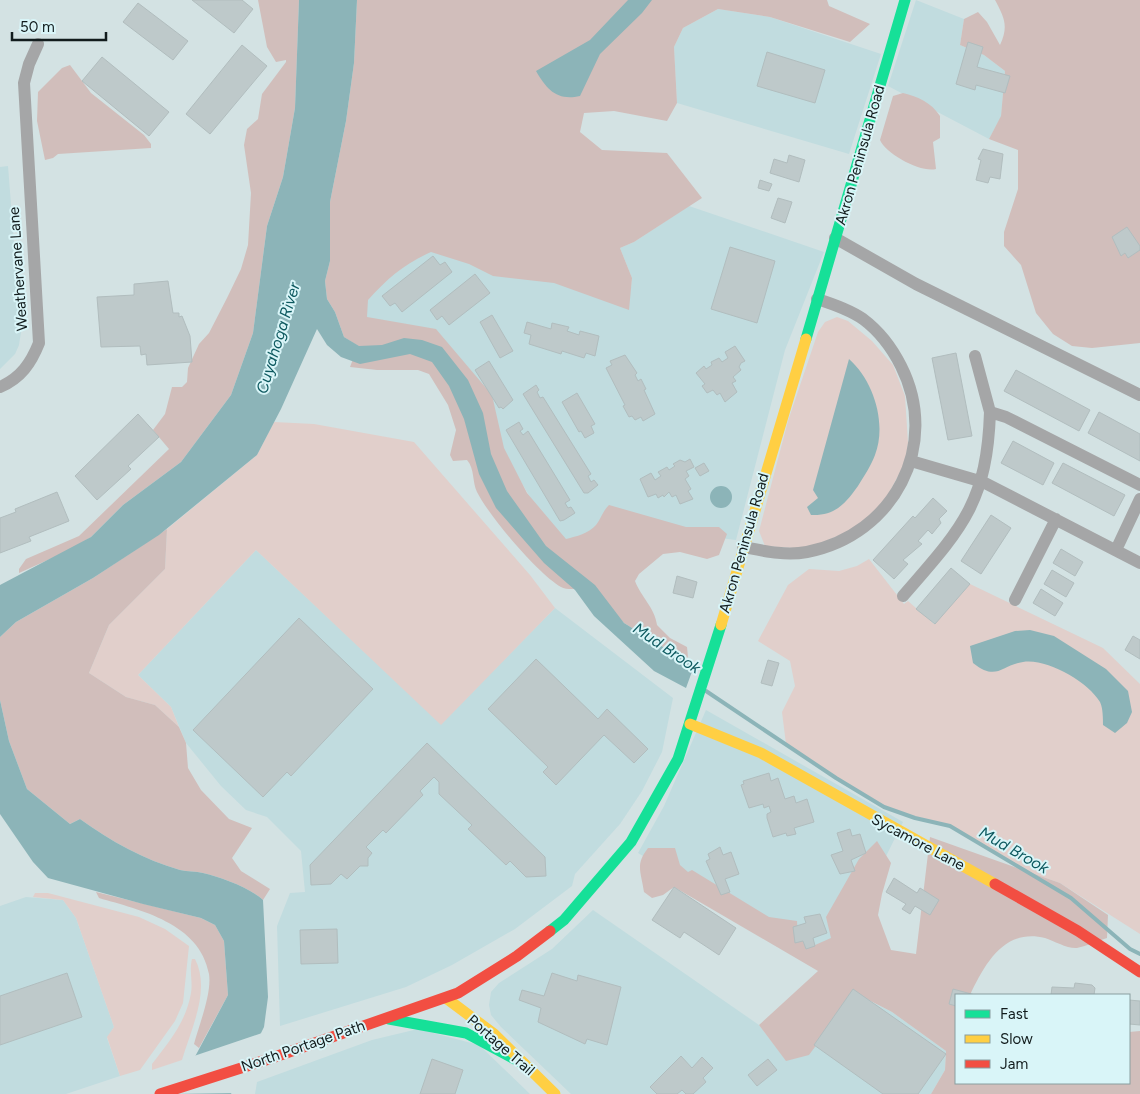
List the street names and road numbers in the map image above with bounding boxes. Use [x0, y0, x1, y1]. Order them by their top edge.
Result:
street label: Akron Peninsula Road [831, 83, 889, 227]
street label: Weathervane Lane [5, 206, 31, 332]
street label: Akron Peninsula Road [715, 471, 773, 615]
street label: Sycamore Lane [868, 810, 968, 874]
street label: Portage Trail [464, 1011, 538, 1079]
street label: North Portage Path [239, 1016, 367, 1076]

